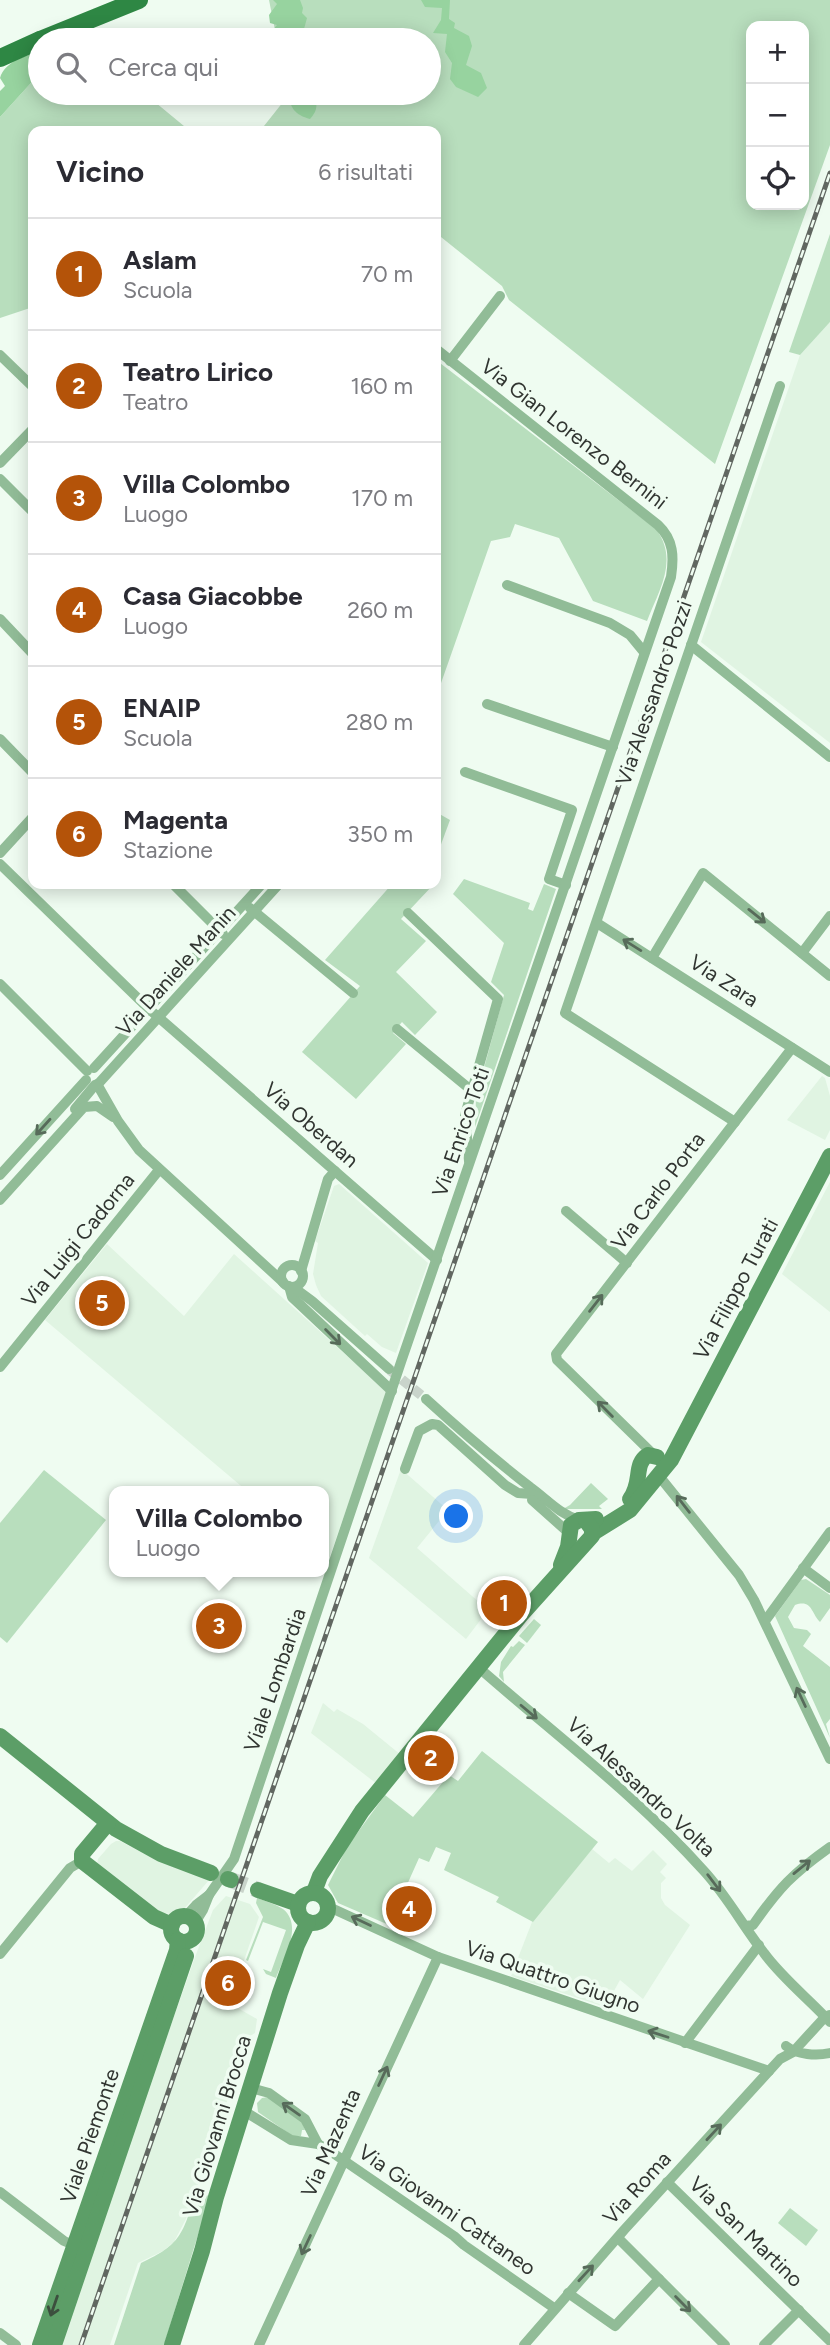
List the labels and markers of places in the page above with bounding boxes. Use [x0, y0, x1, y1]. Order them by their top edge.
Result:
pin: 5 [79, 1277, 125, 1329]
pin: 1 [481, 1577, 527, 1629]
pin: 3 [196, 1600, 242, 1652]
pin: 2 [408, 1732, 454, 1784]
pin: 4 [386, 1883, 432, 1935]
pin: 6 [205, 1957, 251, 2009]

